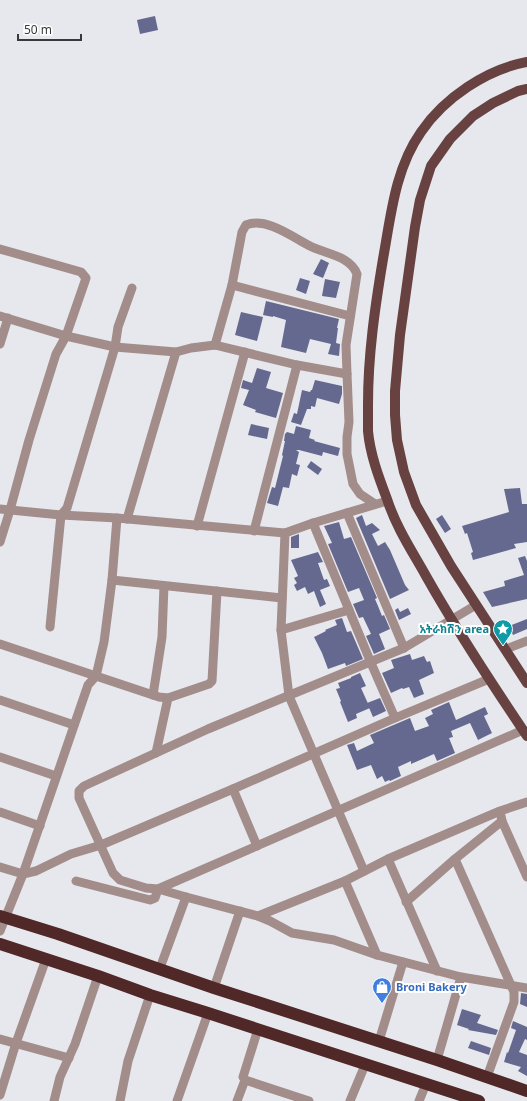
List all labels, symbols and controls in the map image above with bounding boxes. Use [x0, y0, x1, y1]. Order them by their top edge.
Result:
scale bar [18, 16, 81, 42]
text: 50 m [24, 21, 52, 38]
place icon: አትራክሽን area [492, 618, 514, 646]
place label: አትራክሽን area [419, 621, 489, 636]
shop icon: Broni Bakery [371, 976, 393, 1004]
place label: Broni Bakery [396, 979, 467, 994]

